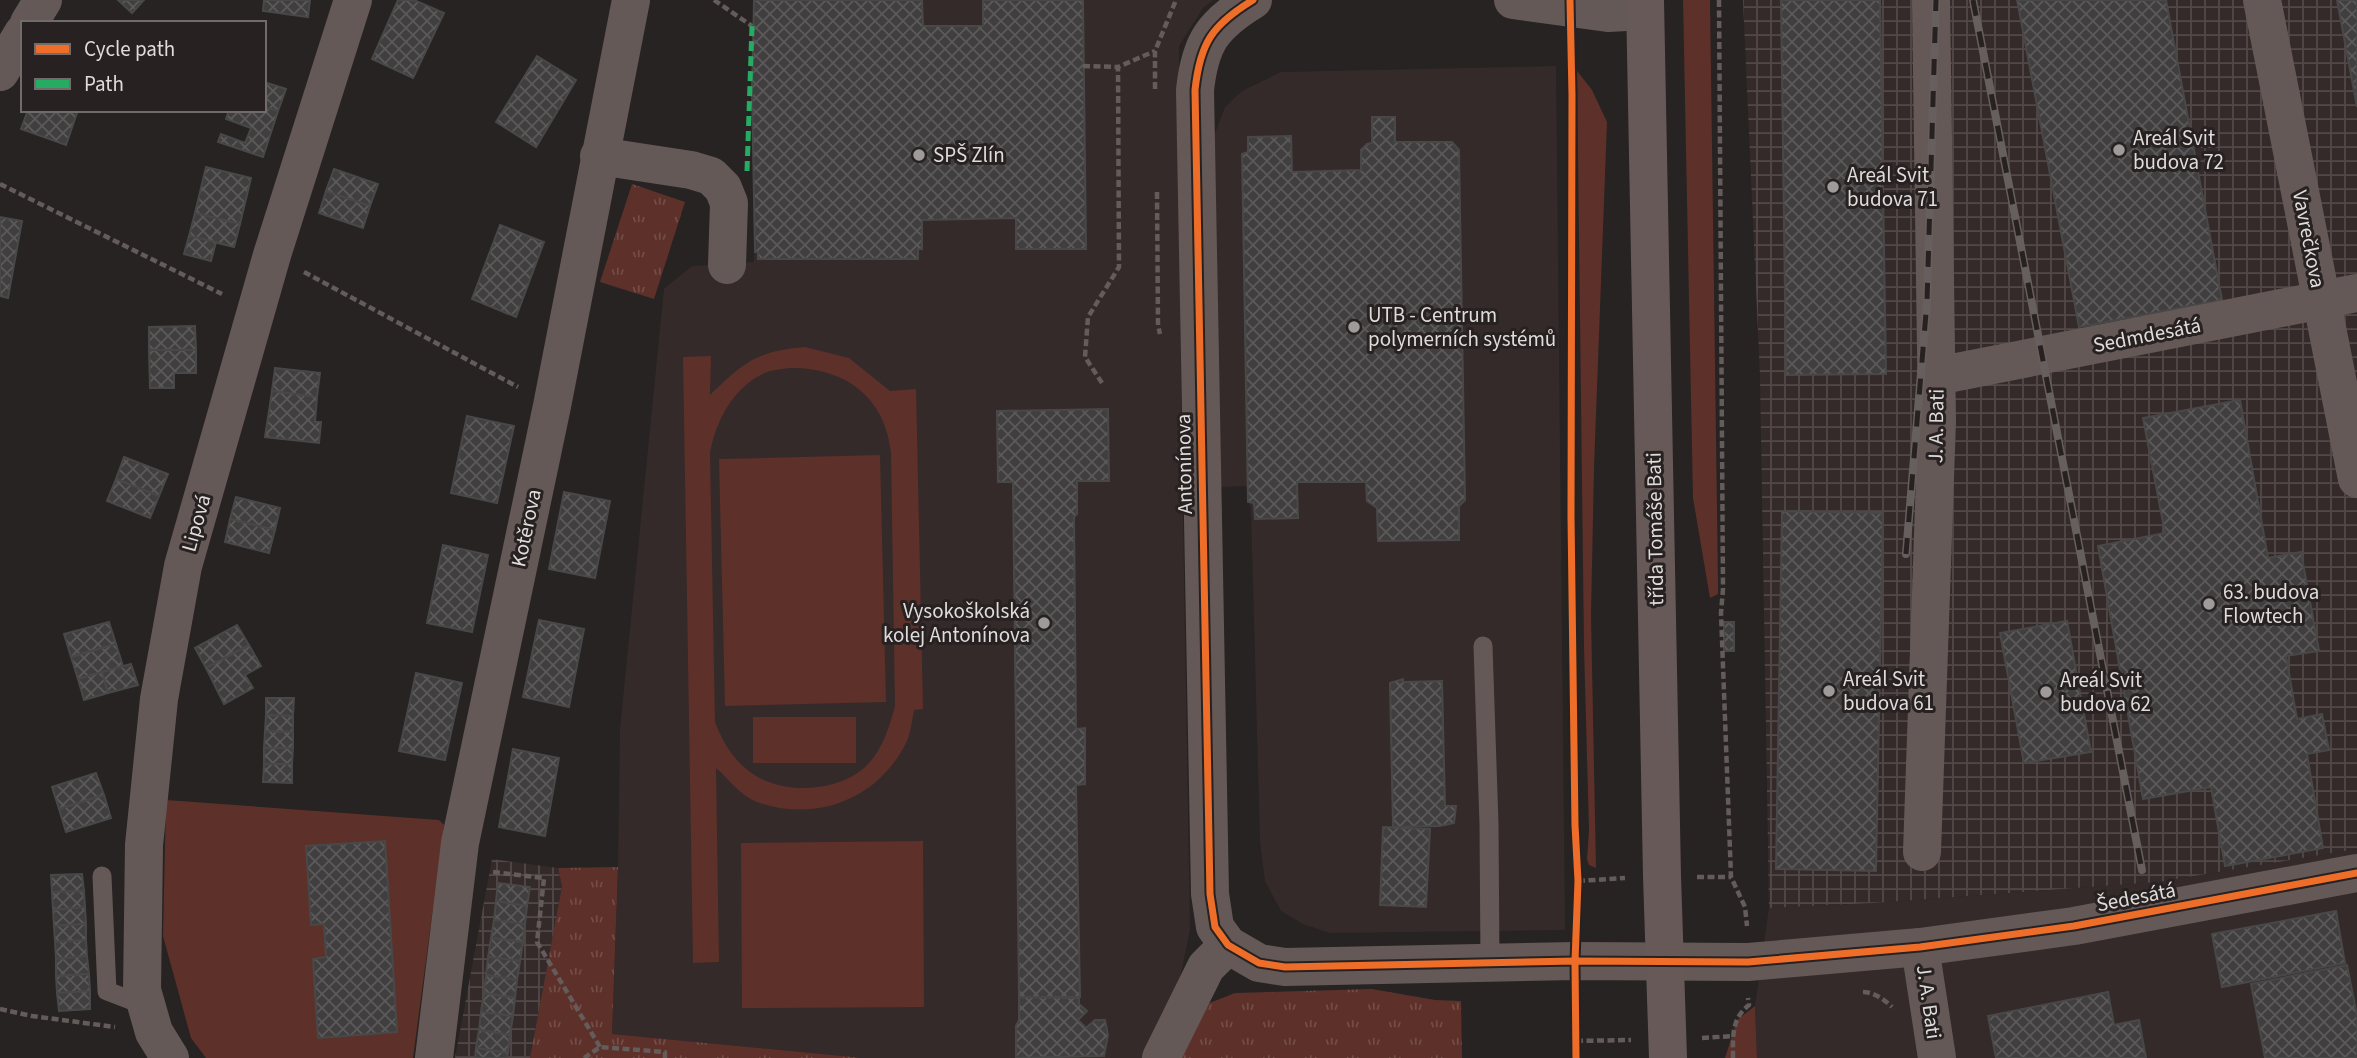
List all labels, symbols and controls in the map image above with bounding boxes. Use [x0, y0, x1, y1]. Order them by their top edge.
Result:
legend [21, 21, 266, 112]
text: Cycle path [84, 34, 175, 64]
text: Path [84, 69, 124, 99]
place label: Areál Svit budova 72 [2133, 123, 2224, 177]
place label: SPŠ Zlín [933, 140, 1005, 170]
marker: Areál Svit budova 72 [2111, 142, 2127, 158]
marker: SPŠ Zlín [911, 147, 927, 163]
place label: Areál Svit budova 71 [1847, 160, 1938, 214]
marker: Areál Svit budova 71 [1825, 179, 1841, 195]
street label: Vavrečkova [2285, 187, 2333, 291]
place label: UTB - Centrum polymerních systémů [1368, 300, 1556, 354]
street label: Sedmdesátá [2091, 310, 2203, 360]
marker: UTB - Centrum polymerních systémů [1346, 319, 1362, 335]
street label: J. A. Bati [1920, 388, 1952, 464]
street label: Antonínova [1168, 413, 1200, 515]
street label: třída Tomáše Bati [1639, 452, 1671, 606]
street label: Kotěrova [503, 486, 549, 570]
street label: Lipová [174, 491, 218, 555]
place label: 63. budova Flowtech [2223, 577, 2319, 631]
place label: Vysokoškolská kolej Antonínova [883, 596, 1030, 650]
marker: 63. budova Flowtech [2201, 596, 2217, 612]
marker: Vysokoškolská kolej Antonínova [1036, 615, 1052, 631]
place label: Areál Svit budova 61 [1843, 664, 1934, 718]
place label: Areál Svit budova 62 [2060, 665, 2151, 719]
marker: Areál Svit budova 61 [1821, 683, 1837, 699]
marker: Areál Svit budova 62 [2038, 684, 2054, 700]
street label: Šedesátá [2094, 875, 2178, 919]
street label: J. A. Bati [1909, 963, 1949, 1041]

